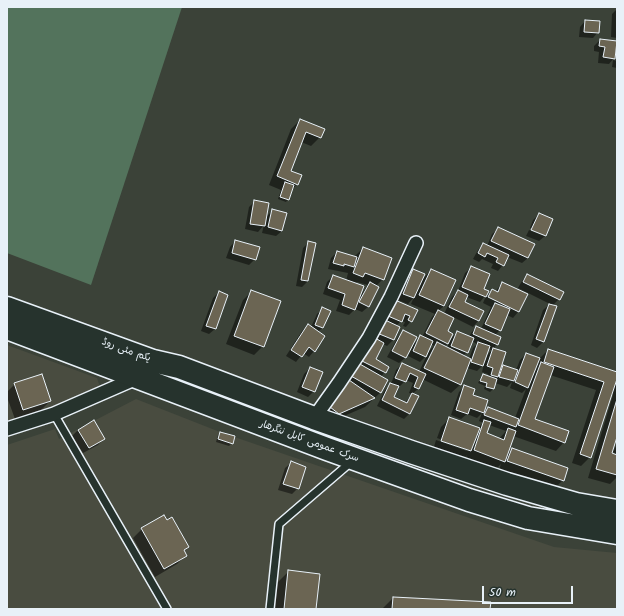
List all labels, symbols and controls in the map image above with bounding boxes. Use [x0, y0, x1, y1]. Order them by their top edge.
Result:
street label: یکم مئی روڈ [100, 337, 152, 365]
street label: سرک عمومی کابل ننگرهار [258, 418, 360, 466]
scale bar [484, 578, 575, 604]
text: 50 m [489, 583, 516, 602]

